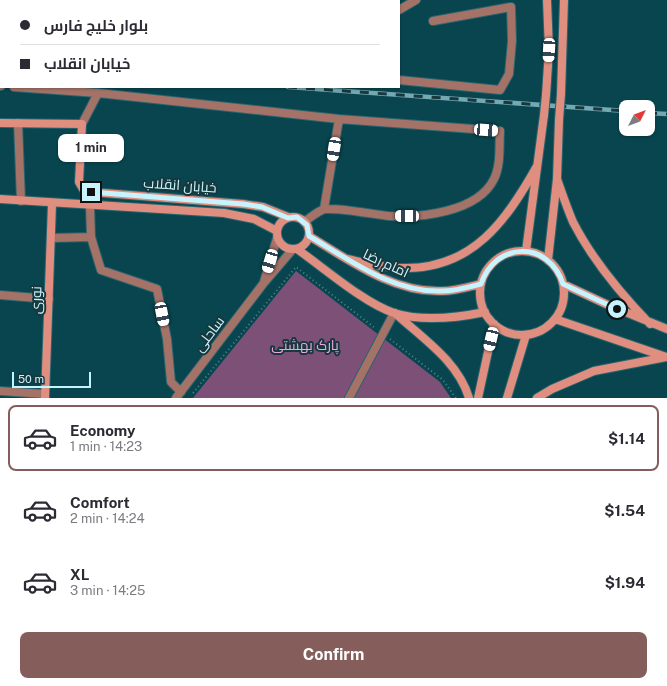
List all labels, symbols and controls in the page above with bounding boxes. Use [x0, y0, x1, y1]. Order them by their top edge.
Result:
text: بلوار خلیج فارس [44, 17, 148, 34]
car [542, 38, 556, 62]
text: خیابان انقلاب [44, 55, 130, 72]
north arrow [619, 100, 655, 136]
map controls [619, 100, 655, 136]
car [474, 123, 498, 137]
callout: 1 min [58, 134, 124, 162]
car [326, 136, 342, 162]
text: 1 min [75, 140, 107, 155]
street label: خیابان انقلاب [143, 174, 217, 196]
route end [82, 183, 100, 201]
car [395, 210, 419, 222]
street label: امام رضا [360, 246, 411, 282]
car [261, 248, 279, 274]
street label: نوری [28, 286, 44, 314]
route start [608, 300, 626, 318]
car [154, 301, 170, 327]
street label: ساحلی [191, 313, 227, 355]
car [482, 326, 500, 352]
park label: پارک بهشتی [271, 337, 339, 355]
scale bar [12, 370, 91, 389]
text: 50 m [18, 373, 44, 385]
icon: car [22, 420, 58, 456]
text: Economy [70, 422, 135, 439]
text: $1.14 [608, 430, 645, 447]
text: 1 min · 14:23 [70, 439, 142, 454]
icon: car [22, 492, 58, 528]
text: Comfort [70, 494, 130, 511]
text: $1.54 [604, 502, 645, 519]
text: 2 min · 14:24 [70, 511, 145, 526]
icon: car [22, 564, 58, 600]
text: XL [70, 566, 89, 583]
text: $1.94 [605, 574, 645, 591]
text: 3 min · 14:25 [70, 583, 145, 598]
button: Confirm [20, 632, 647, 678]

